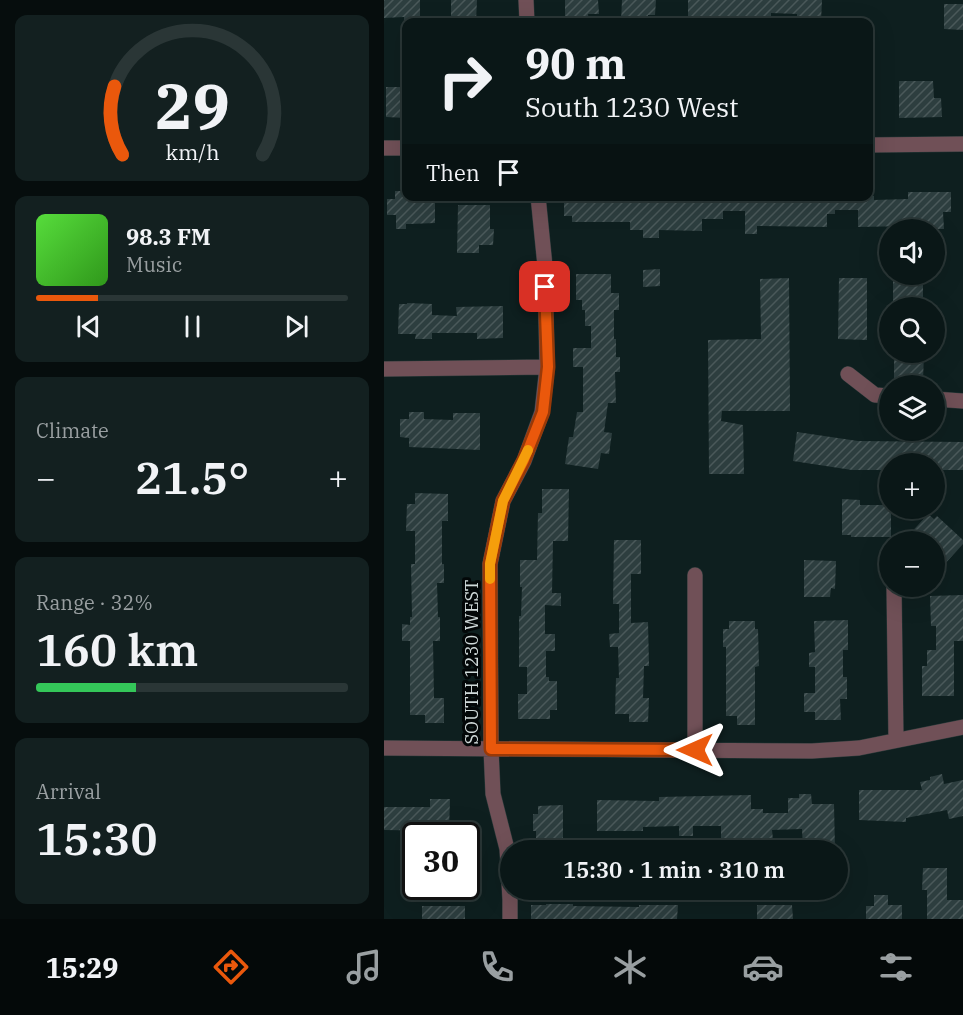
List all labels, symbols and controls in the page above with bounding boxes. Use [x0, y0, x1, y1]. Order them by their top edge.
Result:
text: 90 m [525, 36, 626, 91]
icon: right [426, 42, 504, 120]
text: 29 [155, 65, 229, 146]
text: South 1230 West [525, 89, 738, 124]
text: km/h [165, 138, 219, 166]
icon: arrive [492, 156, 525, 189]
text: Then [426, 158, 480, 187]
map controls [879, 219, 945, 597]
button: sound [879, 219, 945, 285]
text: 98.3 FM [126, 222, 211, 251]
text: Music [126, 251, 182, 278]
pin [519, 261, 570, 312]
icon: arrive [528, 270, 561, 303]
button: search [879, 297, 945, 363]
icon: previous [72, 310, 105, 343]
icon: pause [176, 310, 209, 343]
icon: next [280, 310, 313, 343]
button: layers [879, 375, 945, 441]
text: Climate [36, 417, 109, 444]
text: 21.5° [135, 448, 249, 506]
button: + [879, 453, 945, 519]
text: − [36, 456, 56, 499]
text: + [328, 456, 348, 499]
button: − [879, 531, 945, 597]
street label: SOUTH 1230 WEST [460, 579, 483, 745]
text: Range · 32% [36, 589, 153, 616]
text: 160 km [36, 620, 198, 678]
position arrow [663, 718, 727, 782]
text: Arrival [36, 778, 101, 805]
text: 15:30 [36, 809, 157, 867]
speed limit sign: 30 [402, 822, 480, 900]
text: 15:30 · 1 min · 310 m [563, 855, 785, 884]
icon: directions [210, 946, 252, 988]
icon: music [343, 946, 385, 988]
icon: phone [476, 946, 518, 988]
icon: climate [609, 946, 651, 988]
icon: car [742, 946, 784, 988]
icon: filters [875, 946, 917, 988]
text: 15:29 [46, 950, 119, 985]

